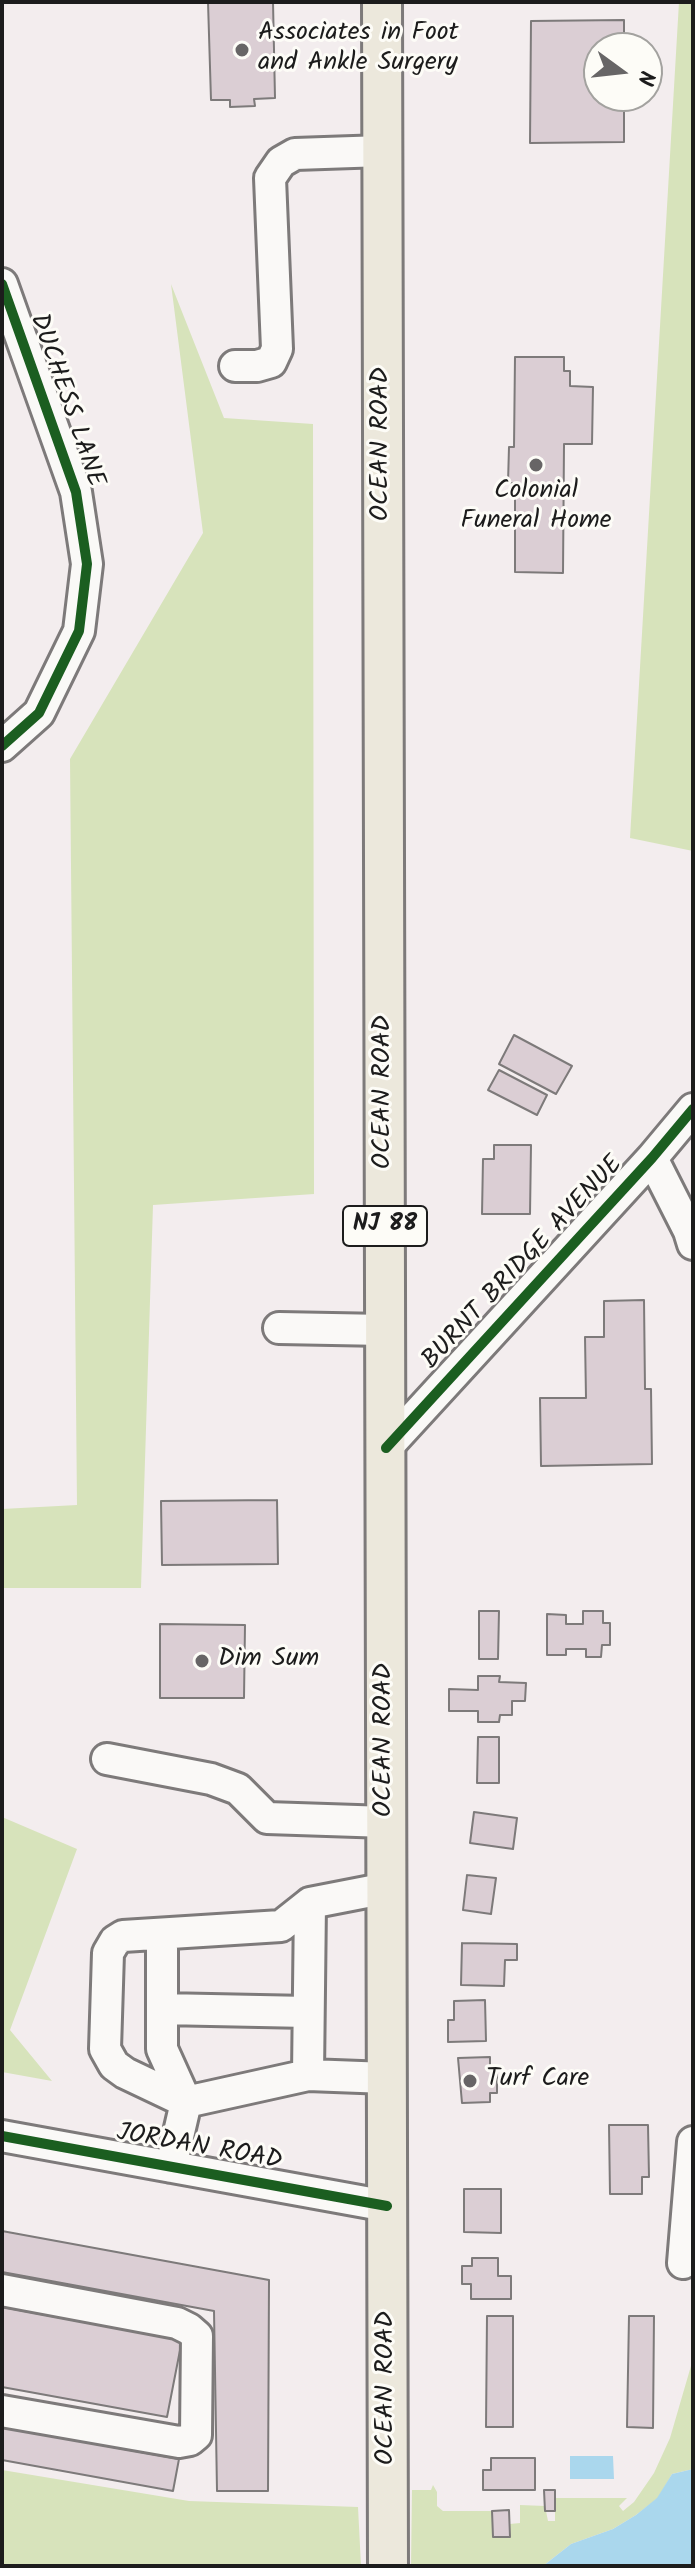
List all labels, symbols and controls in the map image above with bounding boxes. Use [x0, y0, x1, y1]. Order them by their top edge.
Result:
place label: Associates in Foot and Ankle Surgery [258, 19, 459, 80]
north arrow [583, 32, 663, 112]
marker: Associates in Foot and Ankle Surgery [233, 41, 251, 59]
text: N [626, 67, 663, 89]
street label: DUCHESS LANE [21, 310, 109, 492]
street label: OCEAN ROAD [367, 367, 399, 521]
marker: Colonial Funeral Home [527, 456, 545, 474]
place label: Colonial Funeral Home [461, 477, 611, 538]
street label: OCEAN ROAD [369, 1015, 401, 1169]
street label: BURNT BRIDGE AVENUE [417, 1151, 631, 1377]
road number: NJ 88 [343, 1206, 427, 1246]
place label: Dim Sum [218, 1645, 319, 1677]
marker: Dim Sum [193, 1652, 211, 1670]
street label: OCEAN ROAD [370, 1663, 402, 1817]
place label: Turf Care [486, 2065, 589, 2097]
marker: Turf Care [461, 2072, 479, 2090]
street label: JORDAN ROAD [114, 2119, 284, 2179]
street label: OCEAN ROAD [372, 2311, 404, 2465]

